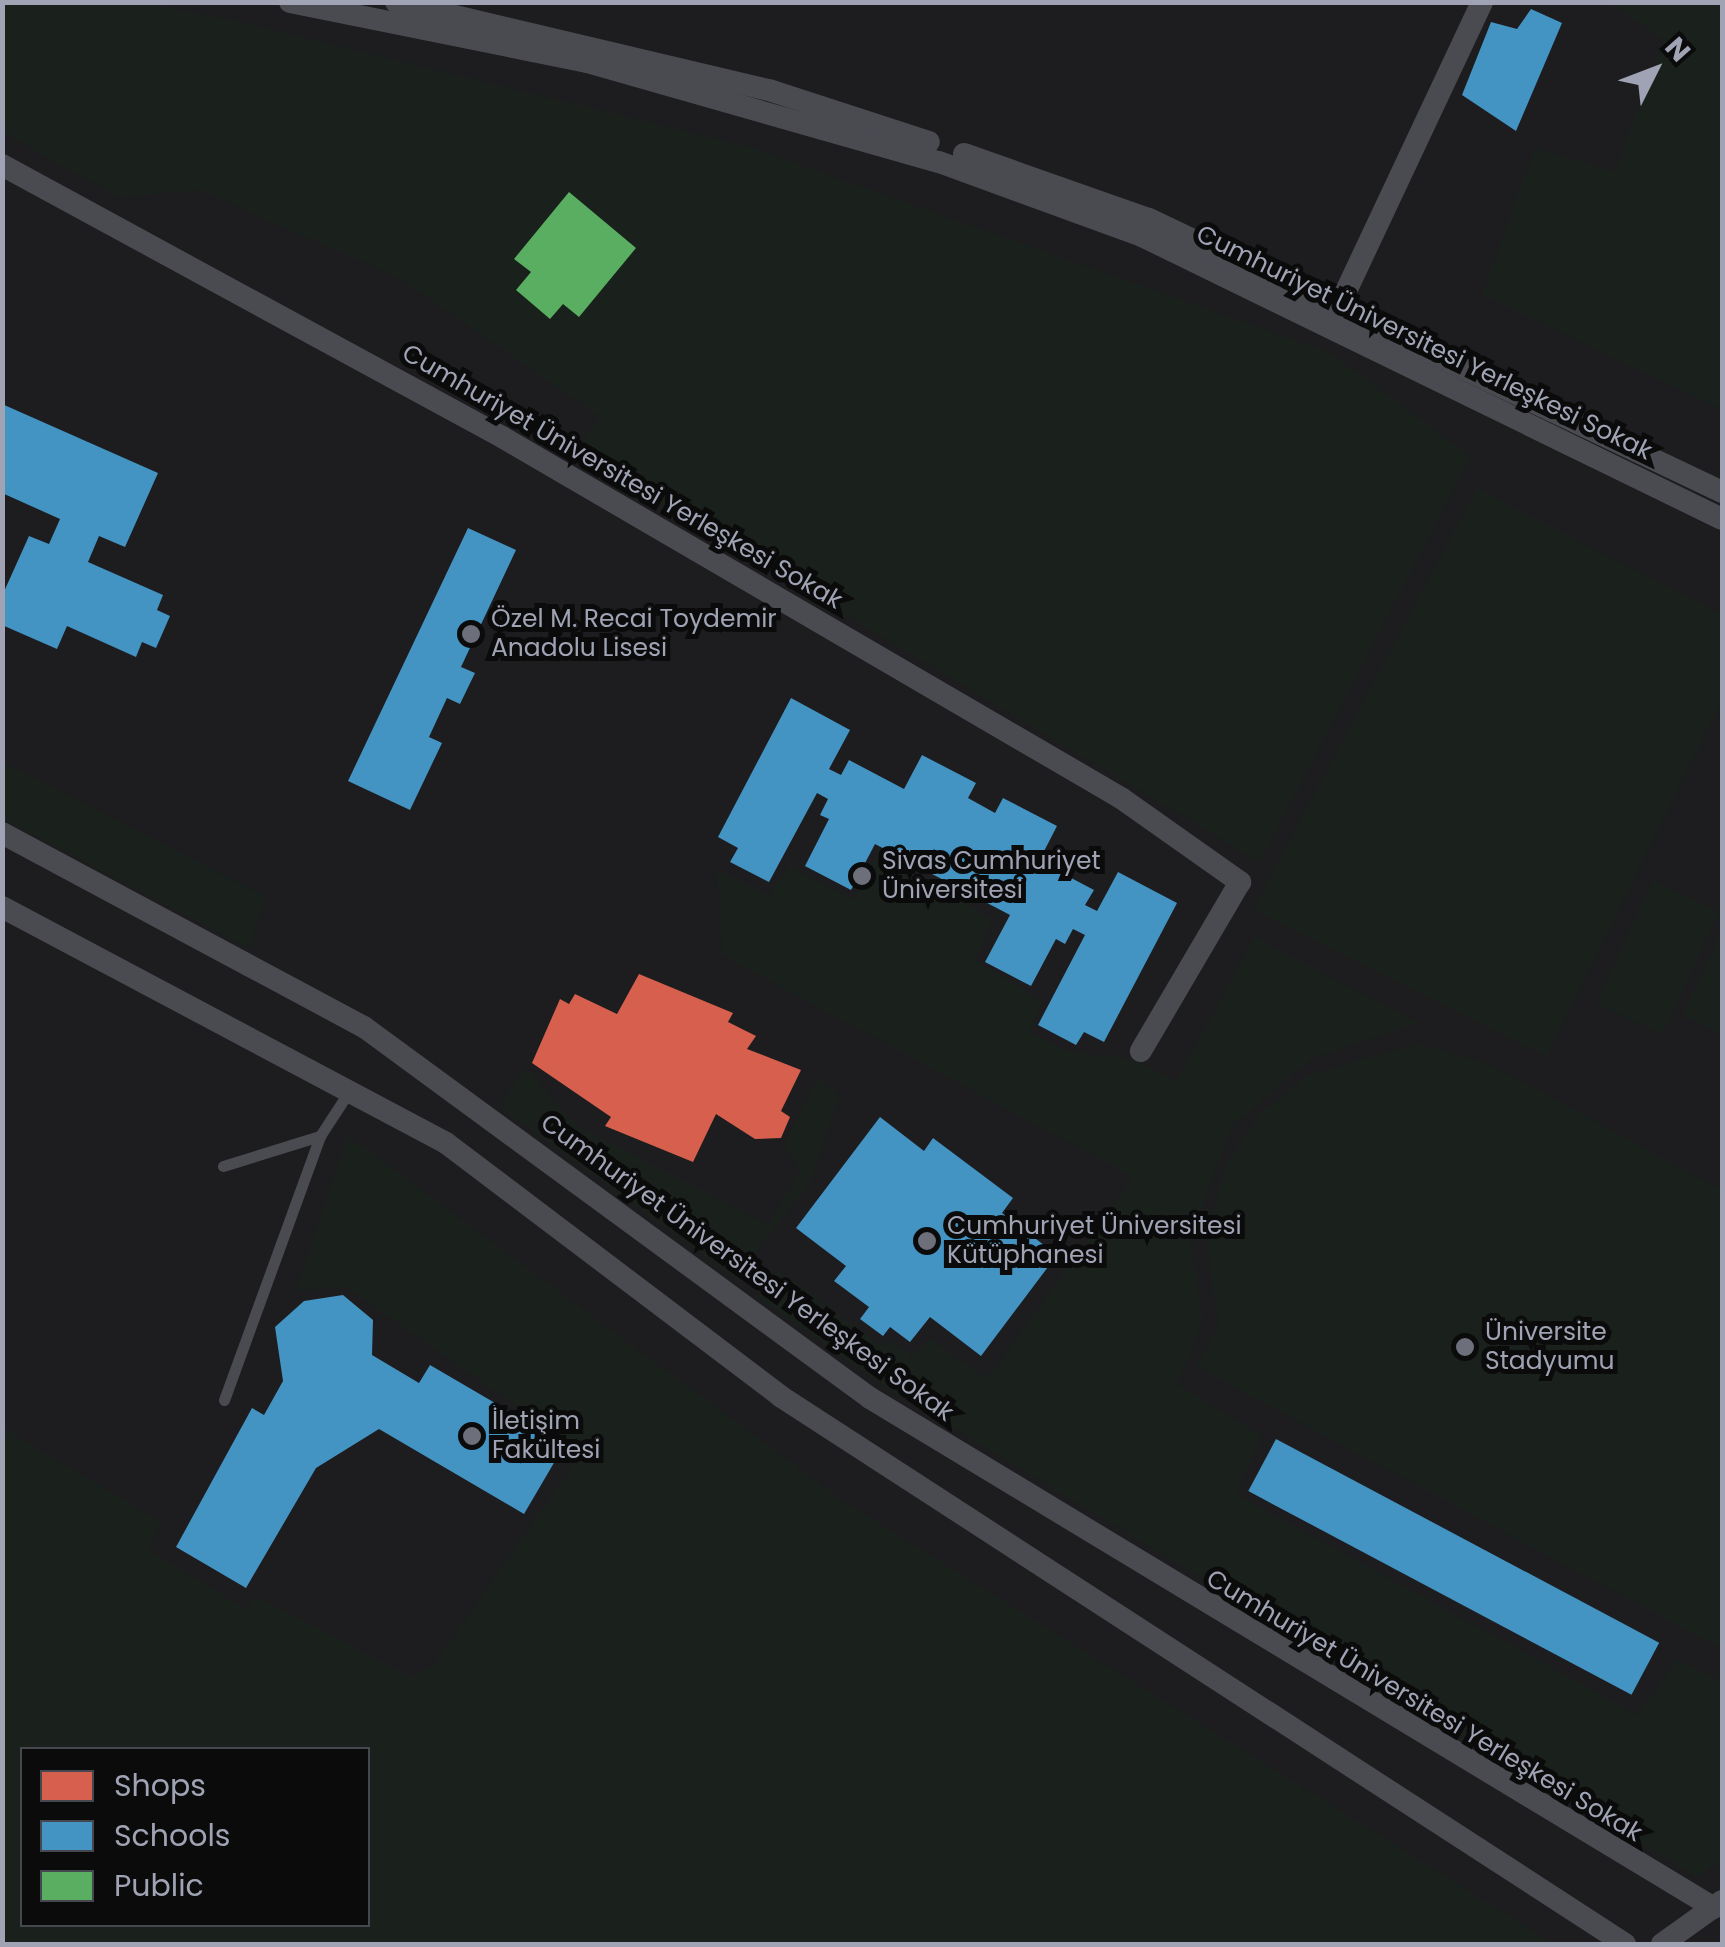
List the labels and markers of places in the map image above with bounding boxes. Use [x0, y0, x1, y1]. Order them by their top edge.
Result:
place label: Özel M. Recai Toydemir Anadolu Lisesi [491, 605, 777, 664]
marker: Özel M. Recai Toydemir Anadolu Lisesi [460, 623, 482, 645]
place label: Sivas Cumhuriyet Üniversitesi [882, 847, 1101, 906]
marker: Sivas Cumhuriyet Üniversitesi [851, 865, 873, 887]
place label: Cumhuriyet Üniversitesi Kütüphanesi [947, 1212, 1242, 1271]
marker: Cumhuriyet Üniversitesi Kütüphanesi [916, 1230, 938, 1252]
place label: Üniversite Stadyumu [1485, 1318, 1614, 1377]
marker: Üniversite Stadyumu [1454, 1336, 1476, 1358]
place label: İletişim Fakültesi [492, 1407, 600, 1466]
marker: İletişim Fakültesi [461, 1425, 483, 1447]

